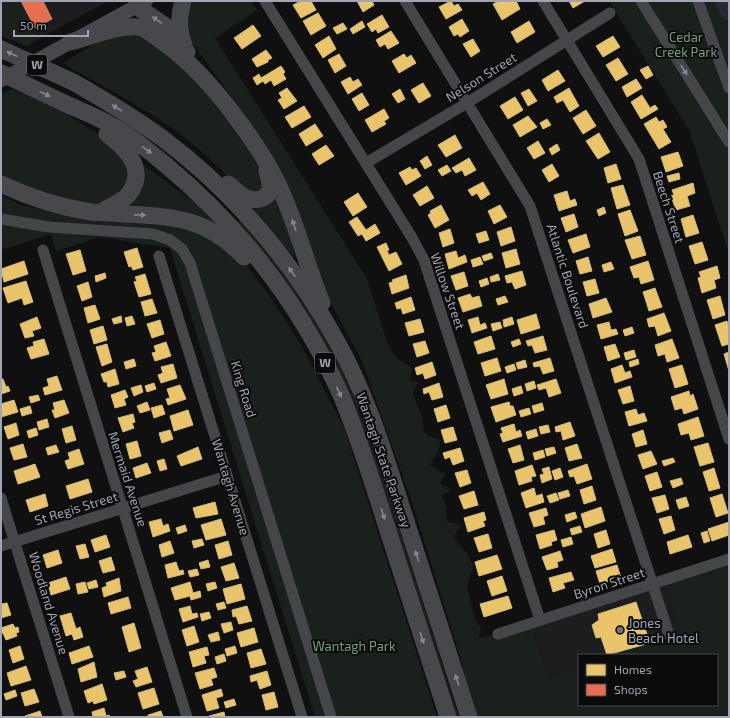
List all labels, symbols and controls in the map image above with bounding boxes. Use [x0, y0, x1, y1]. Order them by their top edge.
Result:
scale bar [14, 12, 88, 38]
one-way arrow [151, 16, 162, 24]
text: 50 m [20, 18, 47, 32]
park label: Cedar Creek Park [655, 29, 718, 60]
street label: Nelson Street [443, 49, 519, 105]
one-way arrow [7, 51, 18, 57]
road number: W [27, 55, 47, 75]
one-way arrow [680, 64, 687, 76]
one-way arrow [40, 91, 51, 97]
one-way arrow [111, 104, 123, 111]
one-way arrow [141, 146, 152, 154]
street label: Beech Street [650, 169, 688, 245]
one-way arrow [134, 212, 146, 219]
one-way arrow [291, 218, 297, 230]
street label: Atlantic Boulevard [544, 222, 592, 330]
street label: Willow Street [427, 251, 469, 332]
one-way arrow [288, 267, 296, 278]
road number: W [315, 353, 335, 373]
street label: King Road [228, 359, 260, 419]
one-way arrow [336, 386, 342, 397]
street label: Wantagh State Parkway [353, 390, 415, 530]
street label: Mermaid Avenue [105, 429, 151, 529]
street label: Wantagh Avenue [209, 437, 253, 537]
street label: St Regis Street [32, 488, 120, 528]
one-way arrow [380, 508, 386, 520]
street label: Woodland Avenue [26, 550, 72, 656]
one-way arrow [414, 550, 420, 562]
street label: Byron Street [571, 564, 647, 602]
place label: Jones Beach Hotel [628, 615, 699, 646]
marker: Jones Beach Hotel [615, 625, 625, 635]
one-way arrow [420, 632, 426, 644]
park label: Wantagh Park [312, 638, 396, 654]
legend [578, 654, 718, 706]
text: Homes [614, 662, 652, 676]
one-way arrow [454, 674, 460, 686]
text: Shops [614, 682, 648, 696]

